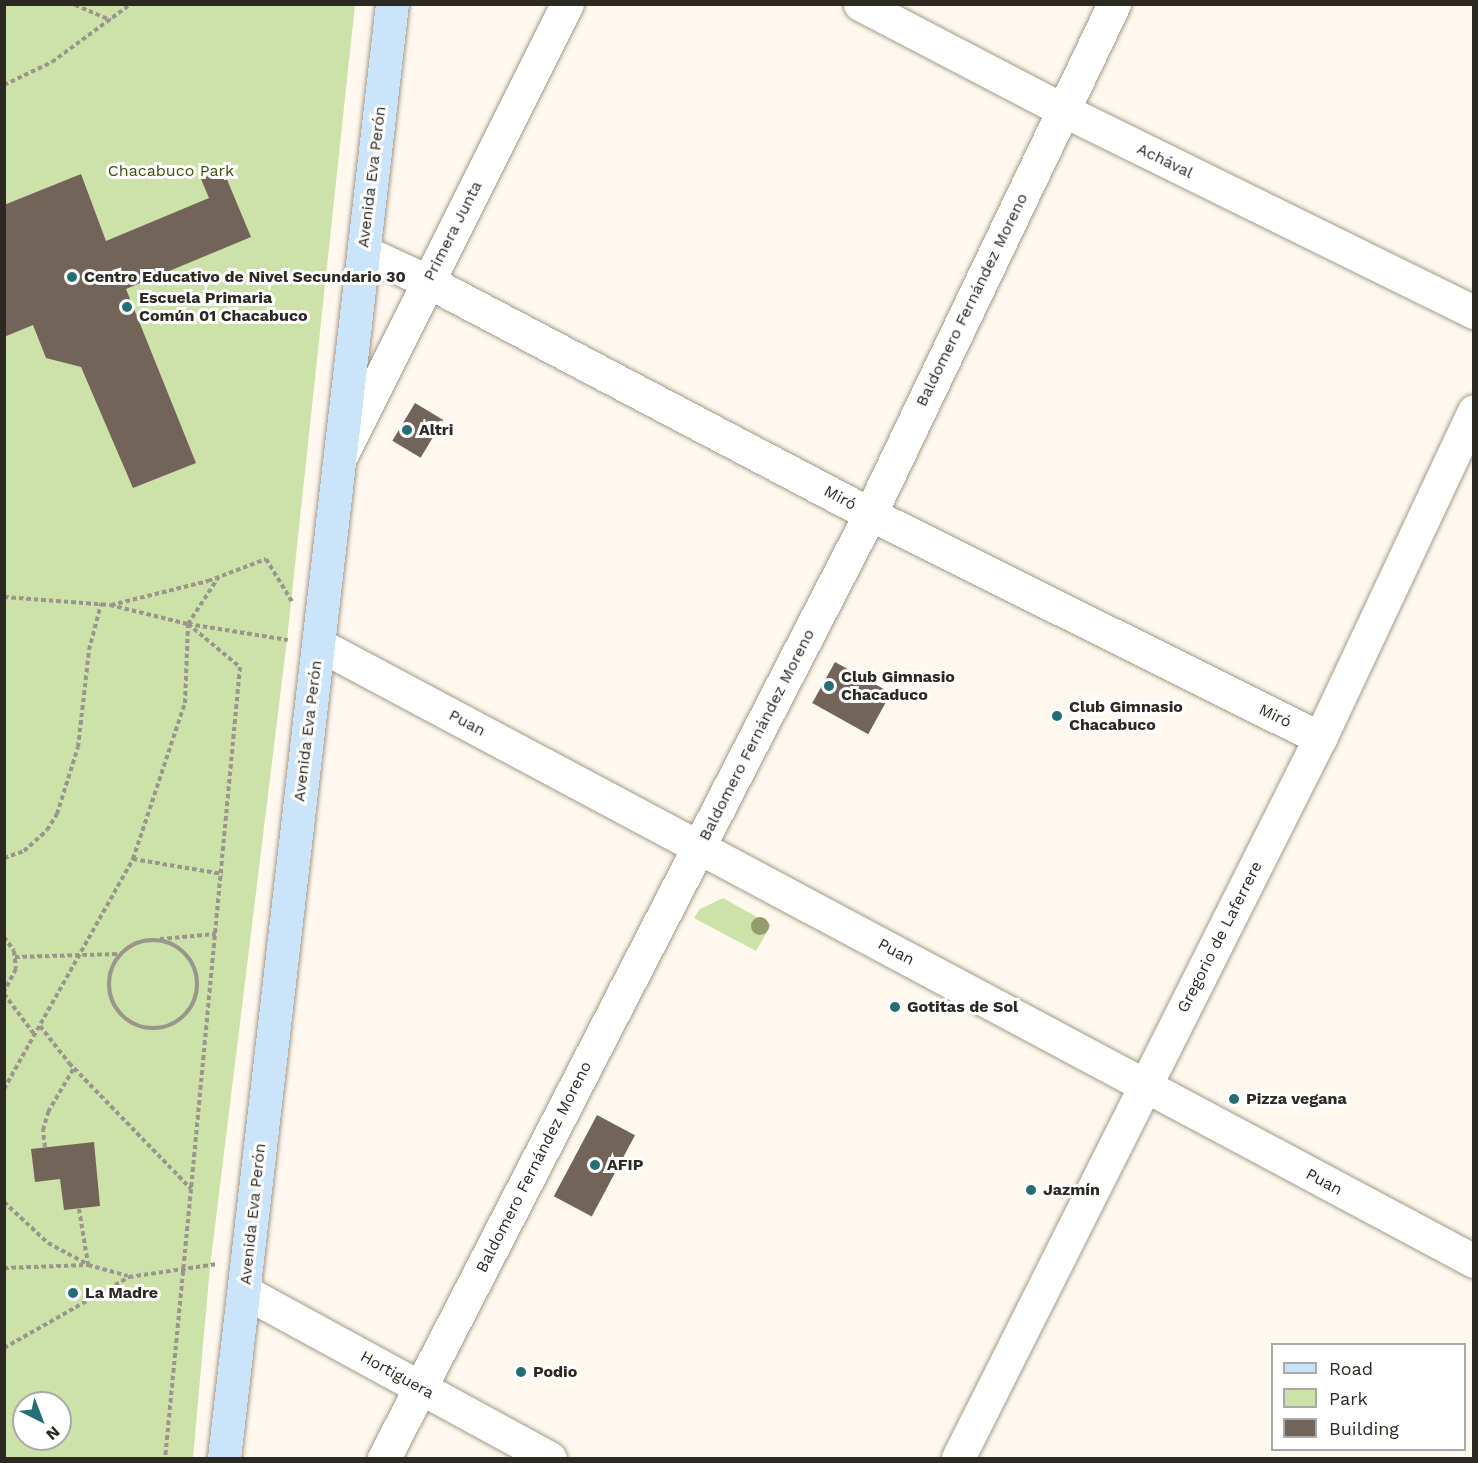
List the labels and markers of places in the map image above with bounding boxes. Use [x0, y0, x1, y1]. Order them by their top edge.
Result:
place label: Centro Educativo de Nivel Secundario 30 [84, 267, 406, 287]
marker: Centro Educativo de Nivel Secundario 30 [65, 270, 79, 284]
place label: Escuela Primaria Común 01 Chacabuco [139, 288, 308, 326]
marker: Escuela Primaria Común 01 Chacabuco [120, 300, 134, 314]
place label: Altri [419, 420, 453, 440]
marker: Altri [400, 423, 414, 437]
place label: Club Gimnasio Chacaduco [841, 667, 955, 705]
marker: Club Gimnasio Chacaduco [822, 679, 836, 693]
place label: Club Gimnasio Chacabuco [1069, 697, 1183, 735]
marker: Club Gimnasio Chacabuco [1050, 709, 1064, 723]
place label: Gotitas de Sol [907, 997, 1018, 1017]
marker: Gotitas de Sol [888, 1000, 902, 1014]
place label: Pizza vegana [1246, 1089, 1347, 1109]
marker: Pizza vegana [1227, 1092, 1241, 1106]
place label: AFIP [607, 1155, 643, 1175]
marker: AFIP [588, 1158, 602, 1172]
place label: Jazmín [1043, 1180, 1100, 1200]
marker: Jazmín [1024, 1183, 1038, 1197]
place label: La Madre [85, 1283, 158, 1303]
marker: La Madre [66, 1286, 80, 1300]
place label: Podio [533, 1362, 577, 1382]
marker: Podio [514, 1365, 528, 1379]

